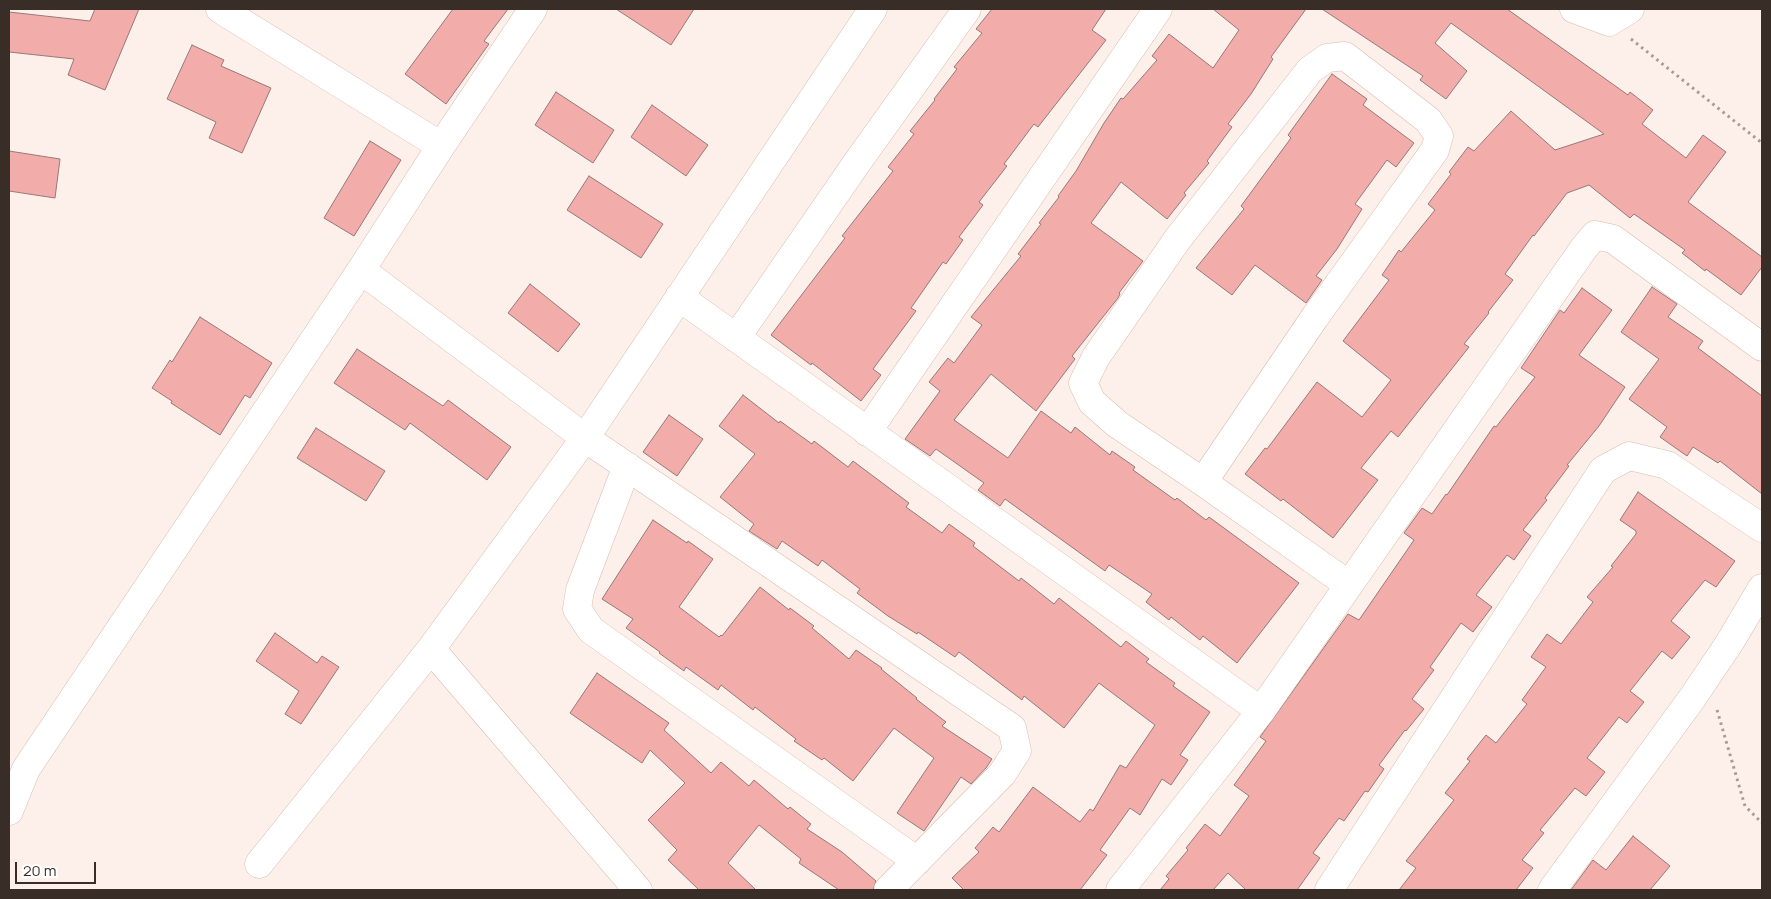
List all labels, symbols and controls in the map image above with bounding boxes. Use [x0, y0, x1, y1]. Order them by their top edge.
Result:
scale bar [18, 852, 99, 884]
text: 20 m [23, 860, 56, 881]

